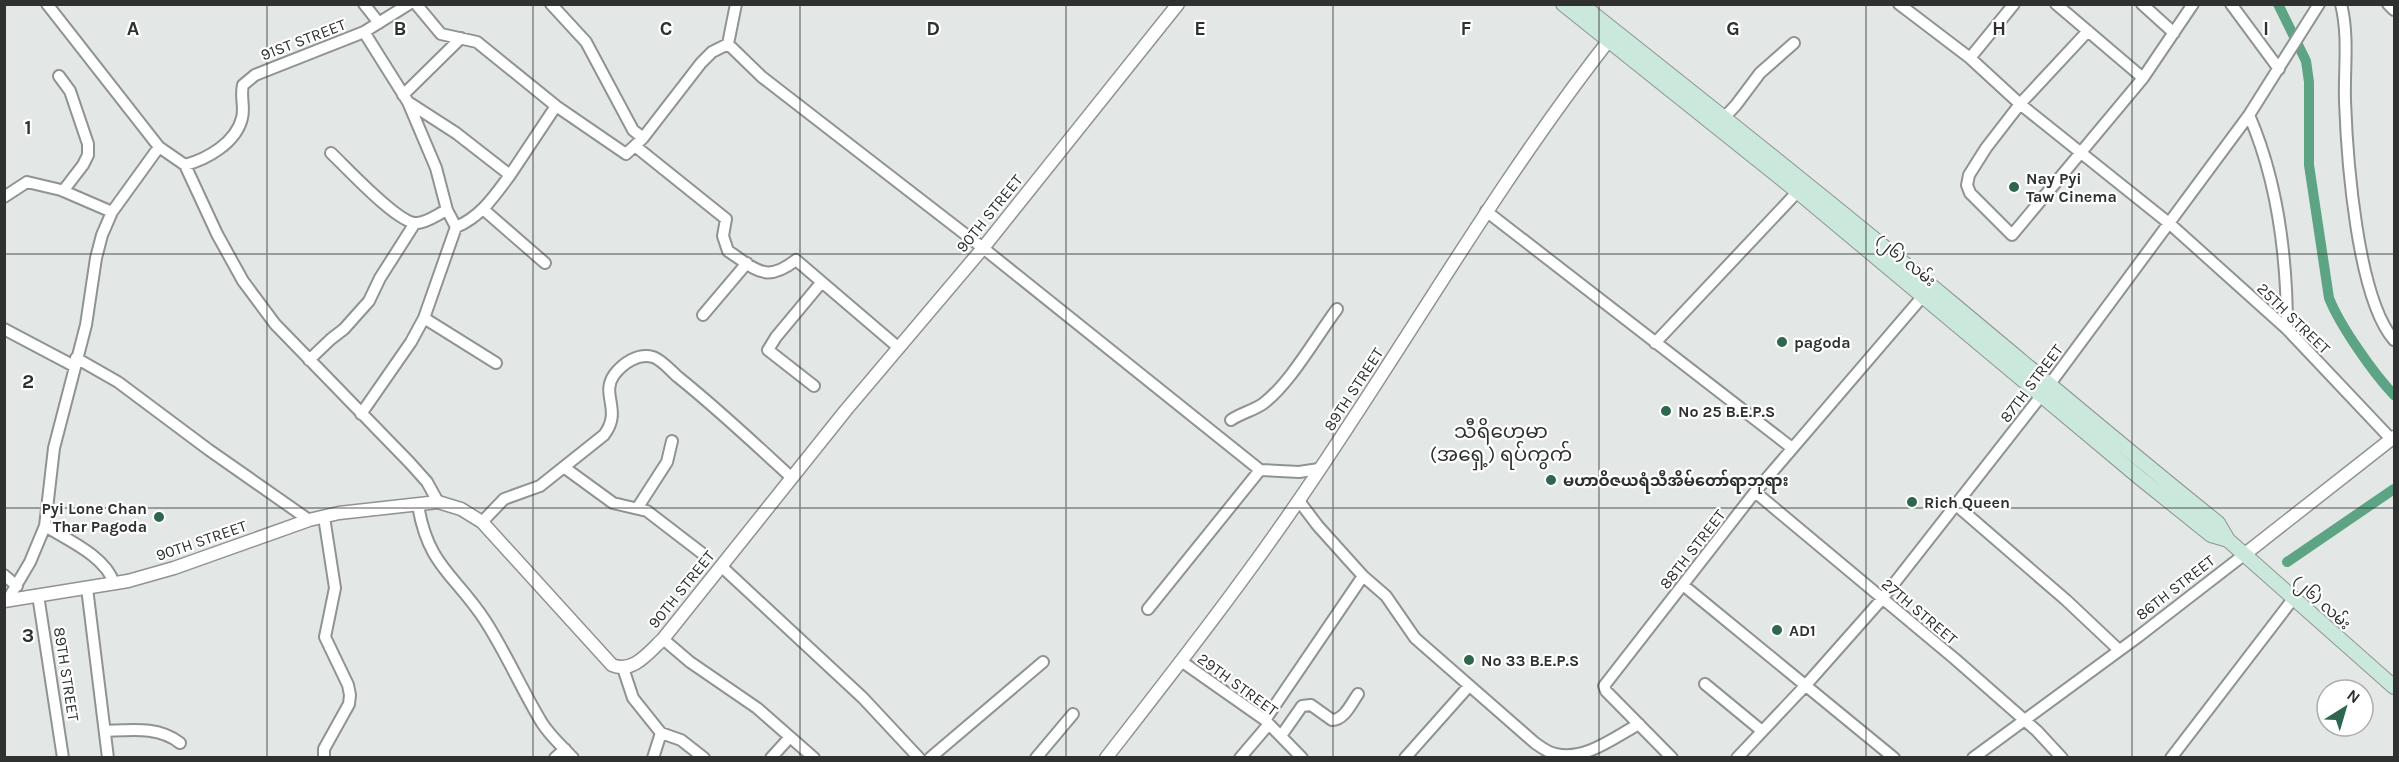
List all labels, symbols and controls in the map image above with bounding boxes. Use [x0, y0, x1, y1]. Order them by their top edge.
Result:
street label: 91ST STREET [258, 15, 348, 64]
text: A [127, 17, 140, 40]
text: B [394, 17, 406, 40]
text: C [660, 17, 672, 40]
text: D [926, 17, 940, 40]
text: E [1194, 17, 1206, 40]
text: F [1461, 17, 1472, 40]
text: G [1726, 17, 1740, 40]
text: H [1992, 17, 2006, 40]
text: I [2263, 17, 2269, 40]
text: 1 [24, 116, 32, 139]
place label: Nay Pyi Taw Cinema [2026, 169, 2117, 206]
street label: 90TH STREET [952, 171, 1027, 256]
marker: Nay Pyi Taw Cinema [2007, 180, 2021, 194]
street label: (၂၆) လမ်း [1869, 229, 1941, 293]
street label: 25TH STREET [2253, 279, 2334, 358]
place label: pagoda [1794, 333, 1851, 352]
marker: pagoda [1775, 335, 1789, 349]
street label: 87TH STREET [1996, 340, 2067, 426]
street label: 89TH STREET [1320, 344, 1387, 434]
text: 2 [22, 370, 34, 393]
place label: No 25 B.E.P.S [1678, 402, 1775, 421]
marker: No 25 B.E.P.S [1659, 404, 1673, 418]
district label: သီရိဟေမာ (အရှေ့) ရပ်ကွက် [1430, 417, 1572, 471]
place label: မဟာဝိဇယရံသီအိမ်တော်ရာဘုရား [1563, 469, 1789, 494]
marker: မဟာဝိဇယရံသီအိမ်တော်ရာဘုရား [1544, 473, 1558, 487]
place label: Rich Queen [1924, 493, 2010, 512]
marker: Rich Queen [1905, 495, 1919, 509]
place label: Pyi Lone Chan Thar Pagoda [41, 499, 147, 536]
street label: 88TH STREET [1655, 506, 1729, 593]
marker: Pyi Lone Chan Thar Pagoda [152, 510, 166, 524]
street label: 90TH STREET [153, 516, 249, 565]
street label: 90TH STREET [644, 547, 719, 632]
street label: 86TH STREET [2132, 551, 2219, 624]
street label: (၂၆) လမ်း [2286, 570, 2356, 636]
street label: 27TH STREET [1878, 574, 1961, 648]
place label: AD1 [1789, 621, 1816, 640]
marker: AD1 [1770, 623, 1784, 637]
text: 3 [22, 624, 34, 647]
street label: 89TH STREET [50, 626, 83, 723]
street label: 29TH STREET [1194, 649, 1282, 720]
place label: No 33 B.E.P.S [1481, 651, 1579, 670]
marker: No 33 B.E.P.S [1462, 653, 1476, 667]
north arrow [2315, 678, 2375, 738]
text: N [2343, 685, 2364, 707]

